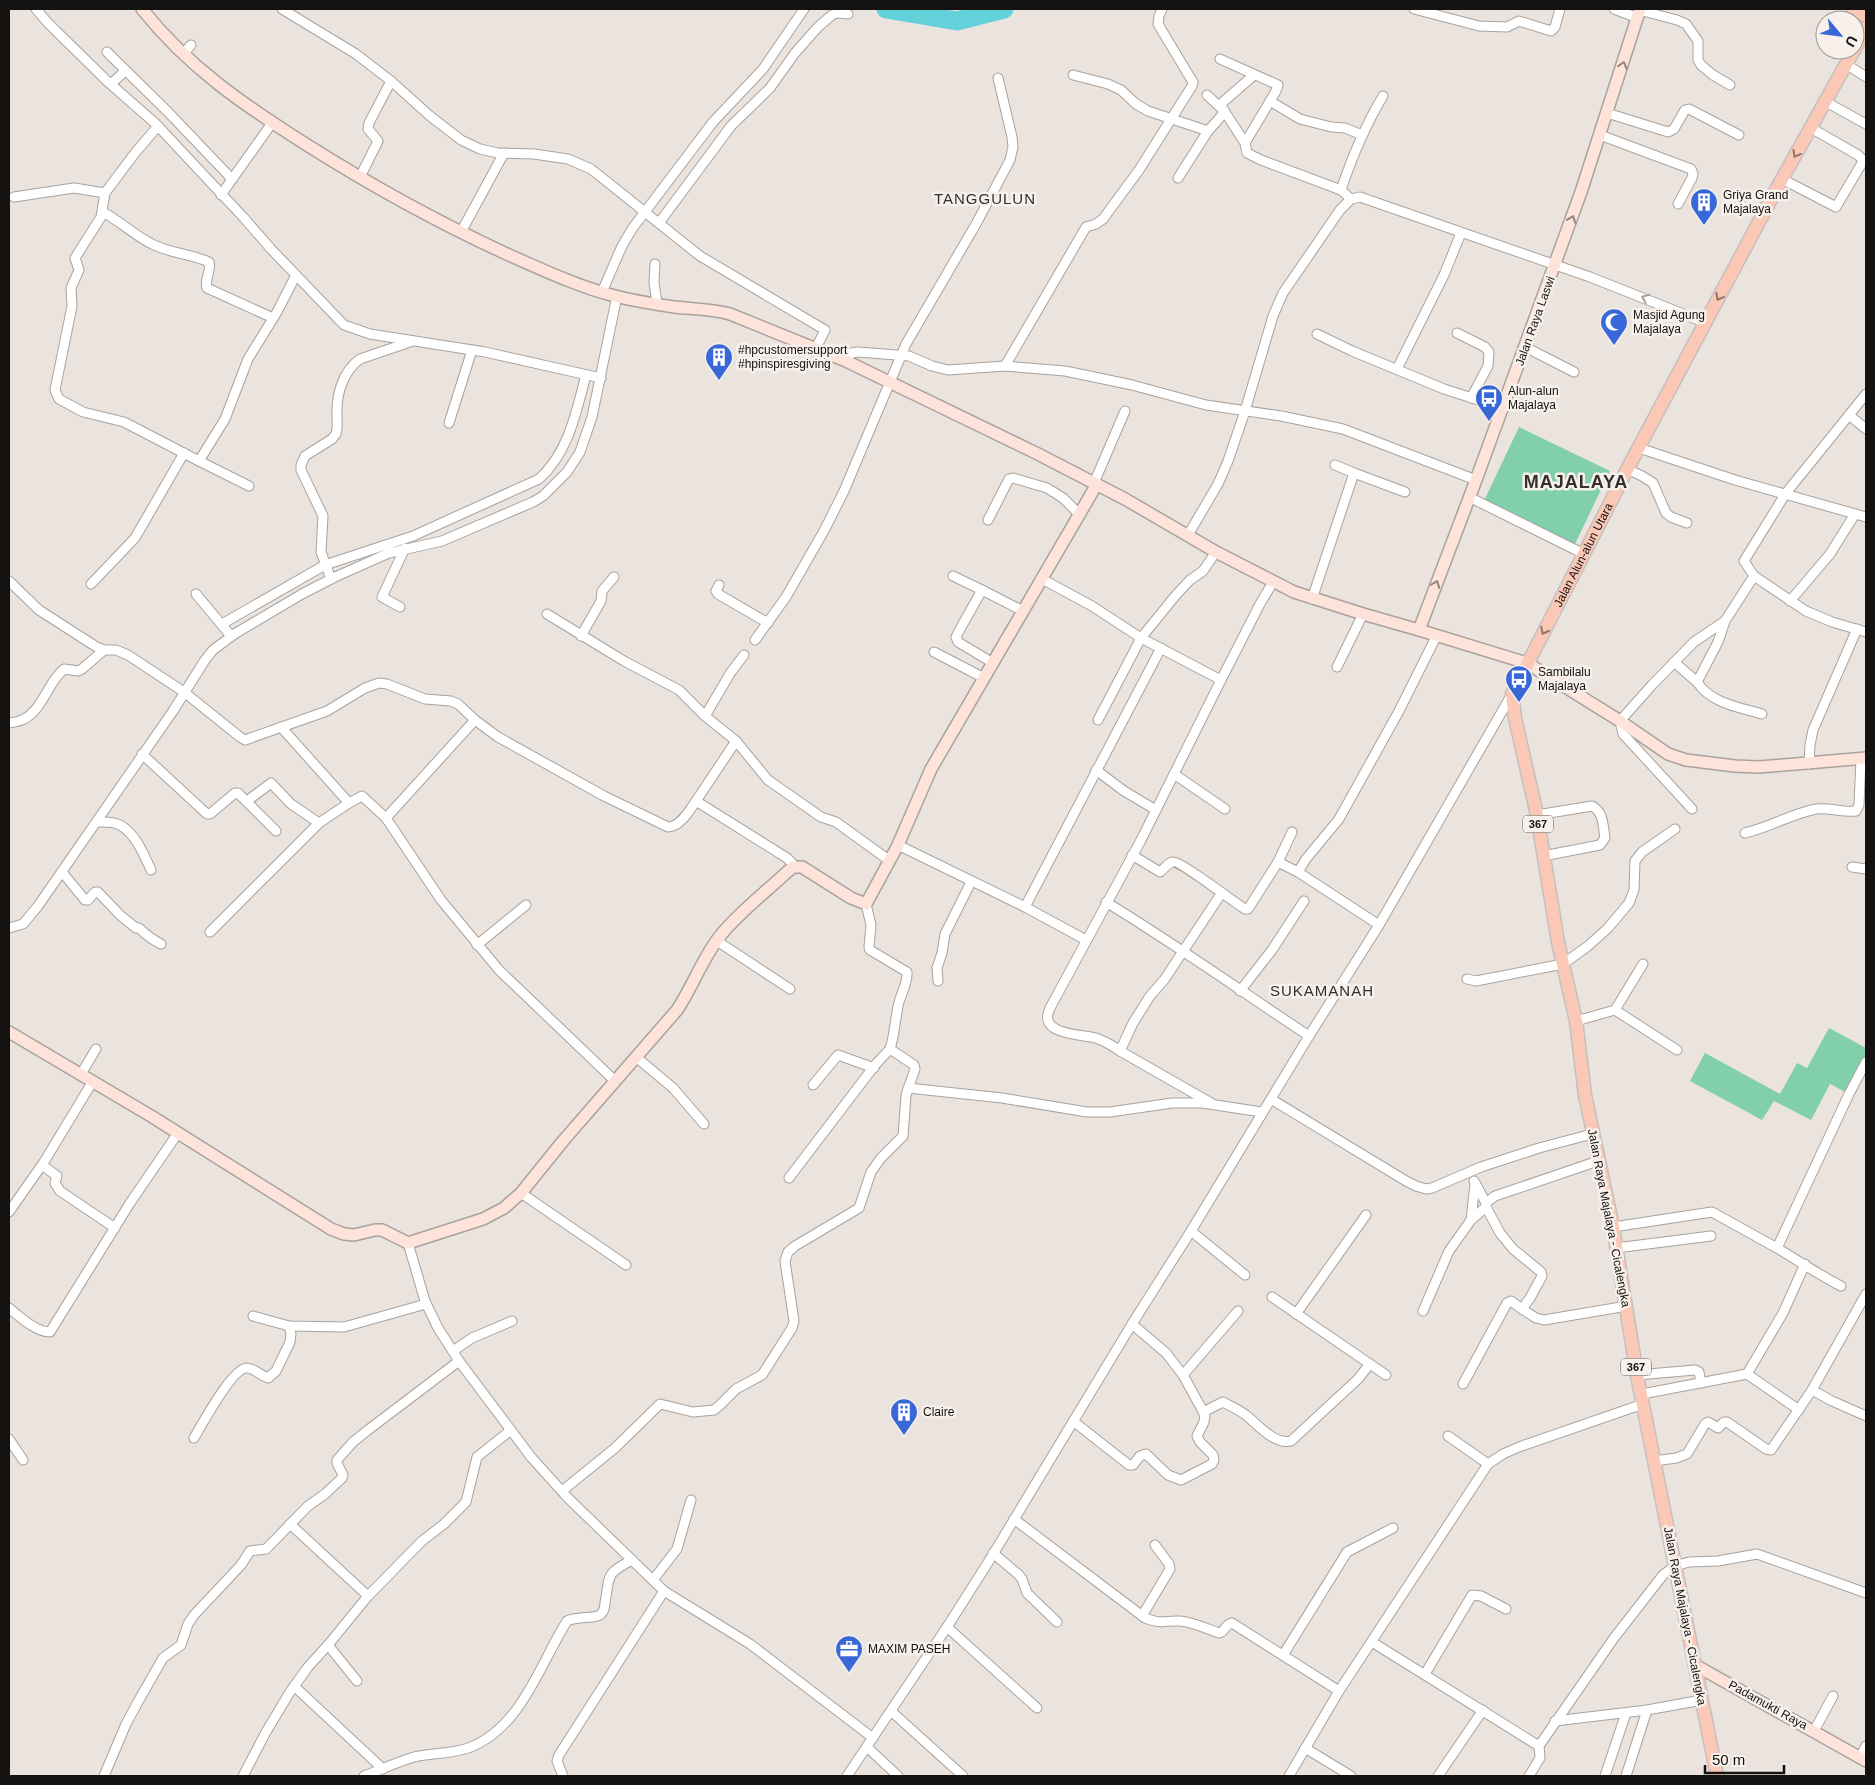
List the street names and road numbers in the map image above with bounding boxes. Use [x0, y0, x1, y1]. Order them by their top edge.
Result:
street label: Jalan Raya Laswi [1512, 274, 1558, 368]
street label: Jalan Alun-alun Utara [1551, 500, 1616, 609]
road number: 367 [1523, 816, 1553, 832]
street label: Jalan Raya Majalaya - Cicalengka [1585, 1128, 1633, 1309]
road number: 367 [1621, 1358, 1651, 1375]
street label: Jalan Raya Majalaya - Cicalengka [1661, 1526, 1709, 1707]
street label: Padamukti Raya [1726, 1678, 1810, 1733]

